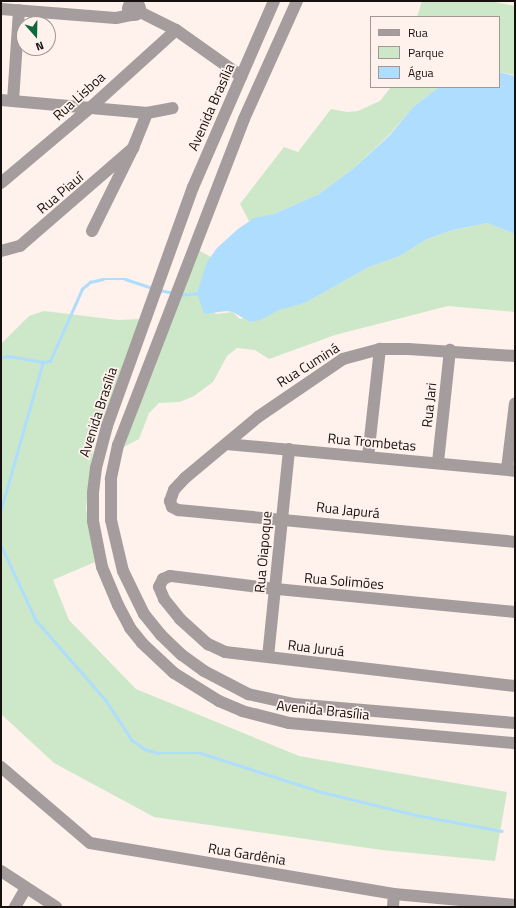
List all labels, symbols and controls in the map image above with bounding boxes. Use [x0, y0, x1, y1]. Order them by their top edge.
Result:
north arrow [16, 16, 56, 56]
legend [370, 16, 500, 88]
text: Rua [408, 23, 428, 42]
text: N [33, 38, 46, 55]
text: Parque [408, 43, 444, 62]
street label: Avenida Brasília [184, 61, 238, 153]
text: Água [408, 63, 434, 82]
street label: Rua Lisboa [50, 68, 108, 124]
street label: Rua Piauí [34, 169, 86, 217]
street label: Rua Cuminá [274, 339, 342, 391]
street label: Avenida Brasília [76, 365, 120, 459]
street label: Rua Jari [418, 382, 440, 428]
street label: Rua Trombetas [327, 430, 417, 454]
street label: Rua Japurá [315, 498, 381, 522]
street label: Rua Oiapoque [251, 510, 275, 594]
street label: Rua Solimões [303, 569, 385, 593]
street label: Rua Juruá [287, 636, 345, 660]
street label: Avenida Brasília [276, 697, 370, 723]
street label: Rua Gardênia [207, 840, 287, 868]

